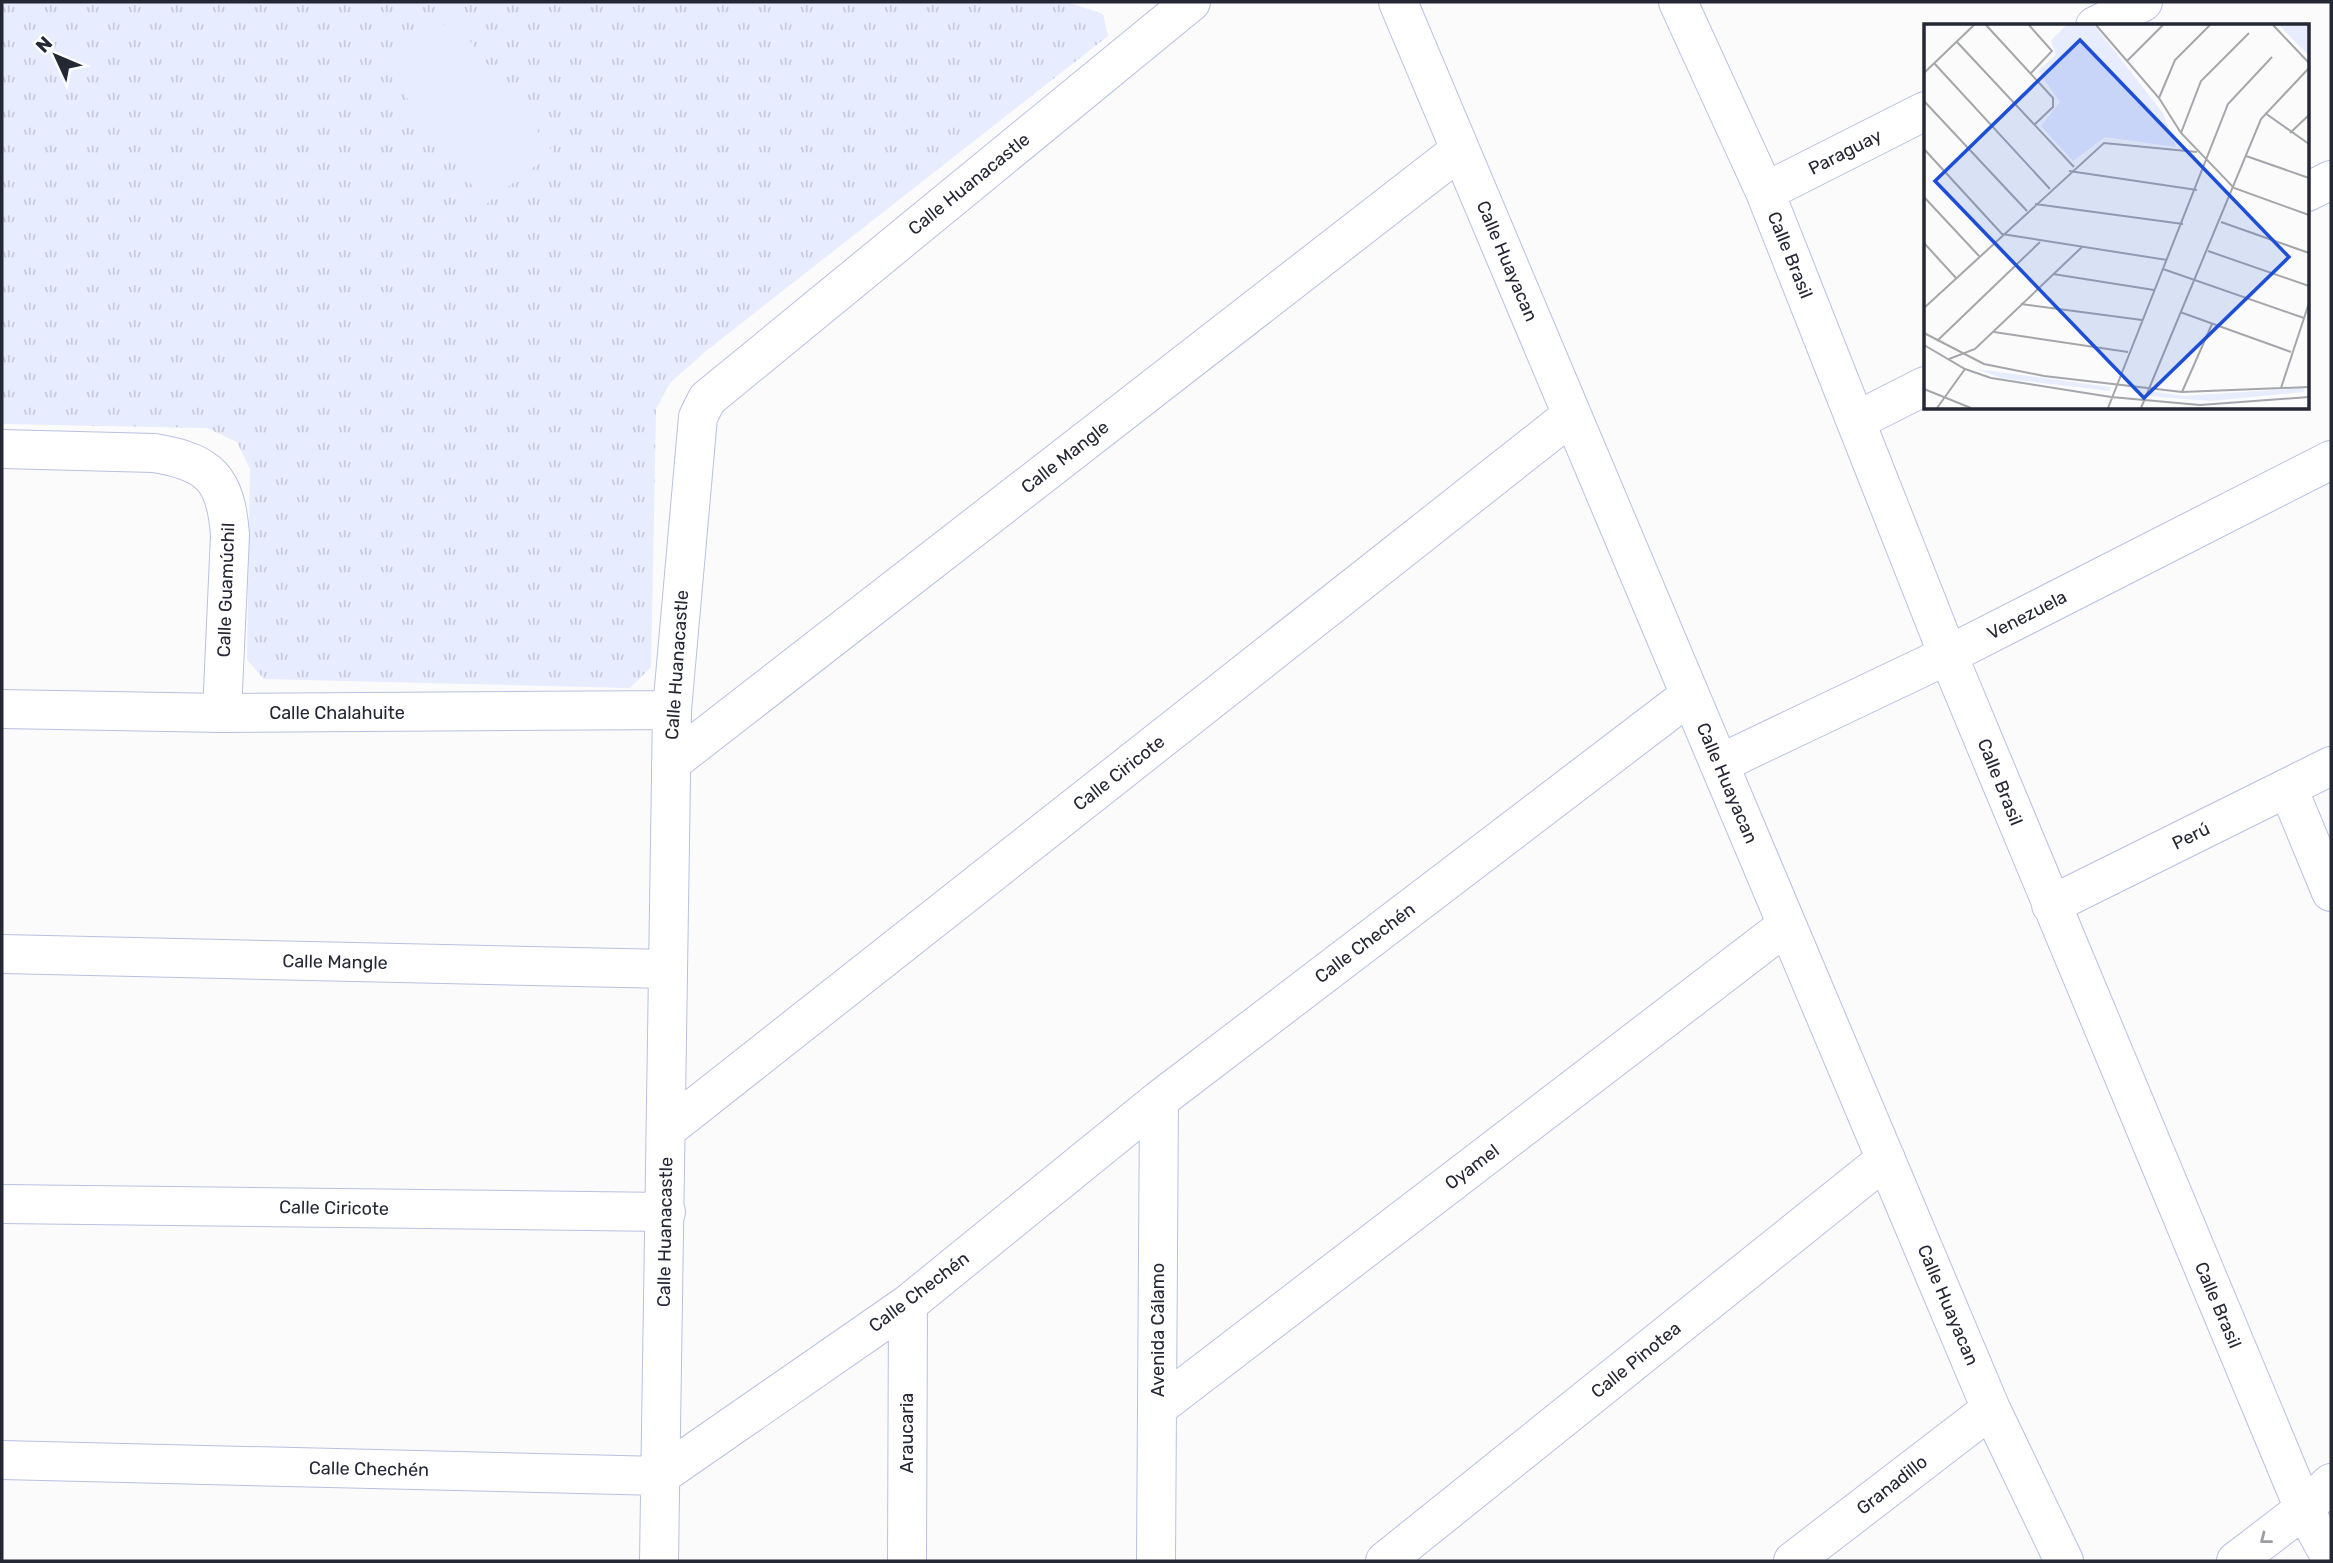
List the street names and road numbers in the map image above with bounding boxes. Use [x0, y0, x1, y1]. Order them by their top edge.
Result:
street label: Paraguay [1805, 124, 1885, 180]
street label: Calle Huanacastle [904, 128, 1034, 240]
street label: Calle Huayacan [1472, 197, 1542, 325]
street label: Calle Brasil [1763, 208, 1817, 302]
street label: Calle Mangle [1017, 416, 1113, 498]
street label: Calle Guamúchil [213, 522, 239, 658]
street label: Venezuela [1984, 586, 2070, 644]
street label: Calle Huanacastle [661, 589, 693, 741]
street label: Calle Chalahuite [269, 702, 405, 724]
street label: Calle Huayacan [1692, 719, 1762, 847]
street label: Calle Ciricote [1069, 730, 1169, 816]
street label: Calle Brasil [1973, 735, 2027, 829]
street label: Perú [2169, 818, 2213, 854]
street label: Calle Chechén [1310, 898, 1420, 988]
street label: Calle Mangle [282, 950, 388, 974]
street label: Oyamel [1441, 1140, 1503, 1194]
street label: Calle Huanacastle [653, 1157, 677, 1307]
street label: Calle Ciricote [279, 1196, 389, 1220]
street label: Calle Huayacan [1913, 1241, 1983, 1369]
street label: Calle Chechén [864, 1247, 974, 1337]
street label: Calle Brasil [2190, 1258, 2246, 1352]
street label: Avenida Cálamo [1147, 1263, 1169, 1397]
street label: Calle Pinotea [1587, 1317, 1685, 1403]
street label: Araucaria [896, 1393, 918, 1473]
street label: Granadillo [1852, 1451, 1932, 1519]
street label: Calle Chechén [309, 1457, 429, 1481]

